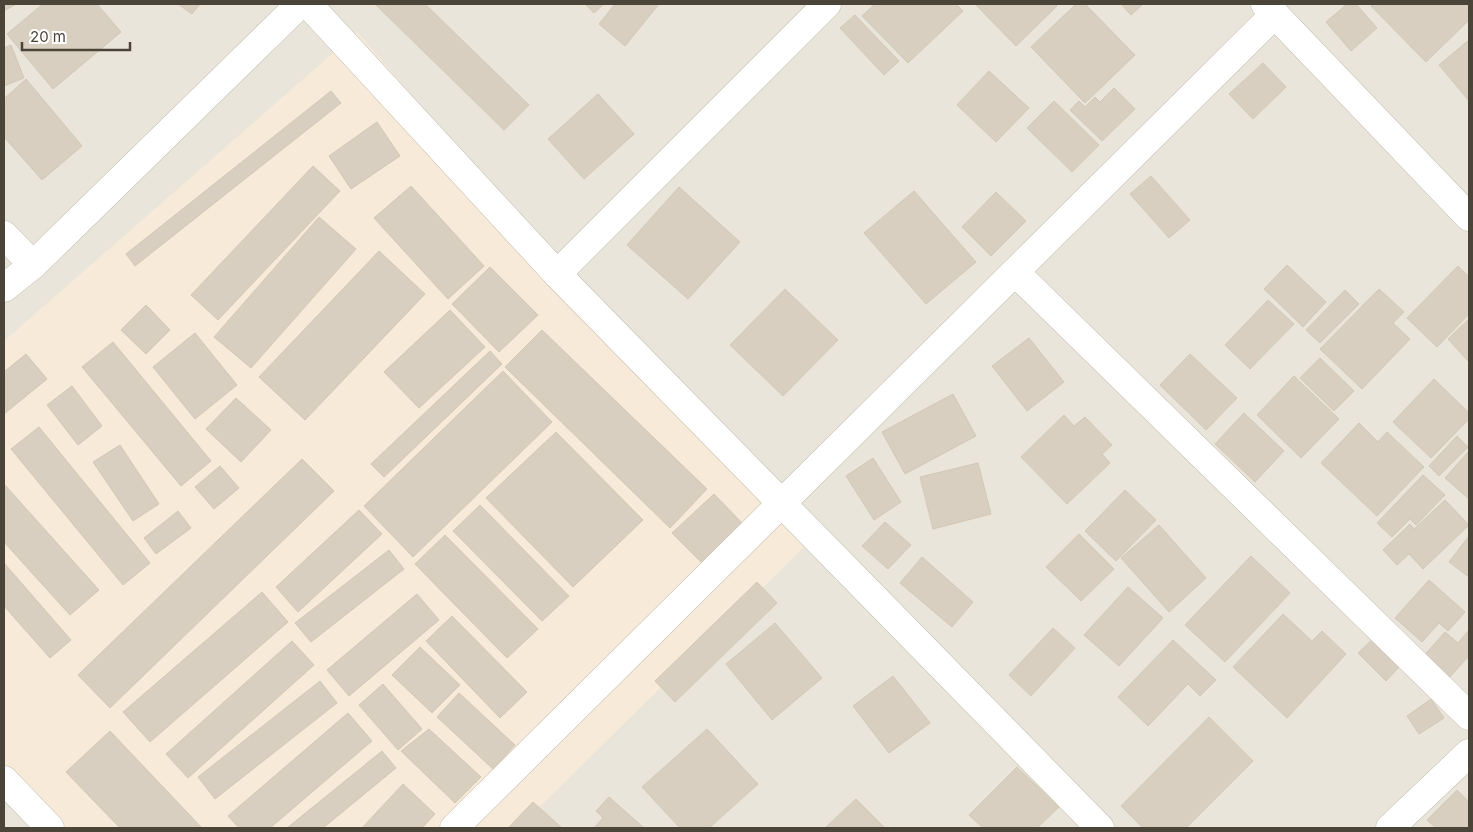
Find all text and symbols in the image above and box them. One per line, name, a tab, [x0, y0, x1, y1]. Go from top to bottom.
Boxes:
scale bar	[22, 20, 130, 52]
text: 20 m	[30, 27, 66, 46]

